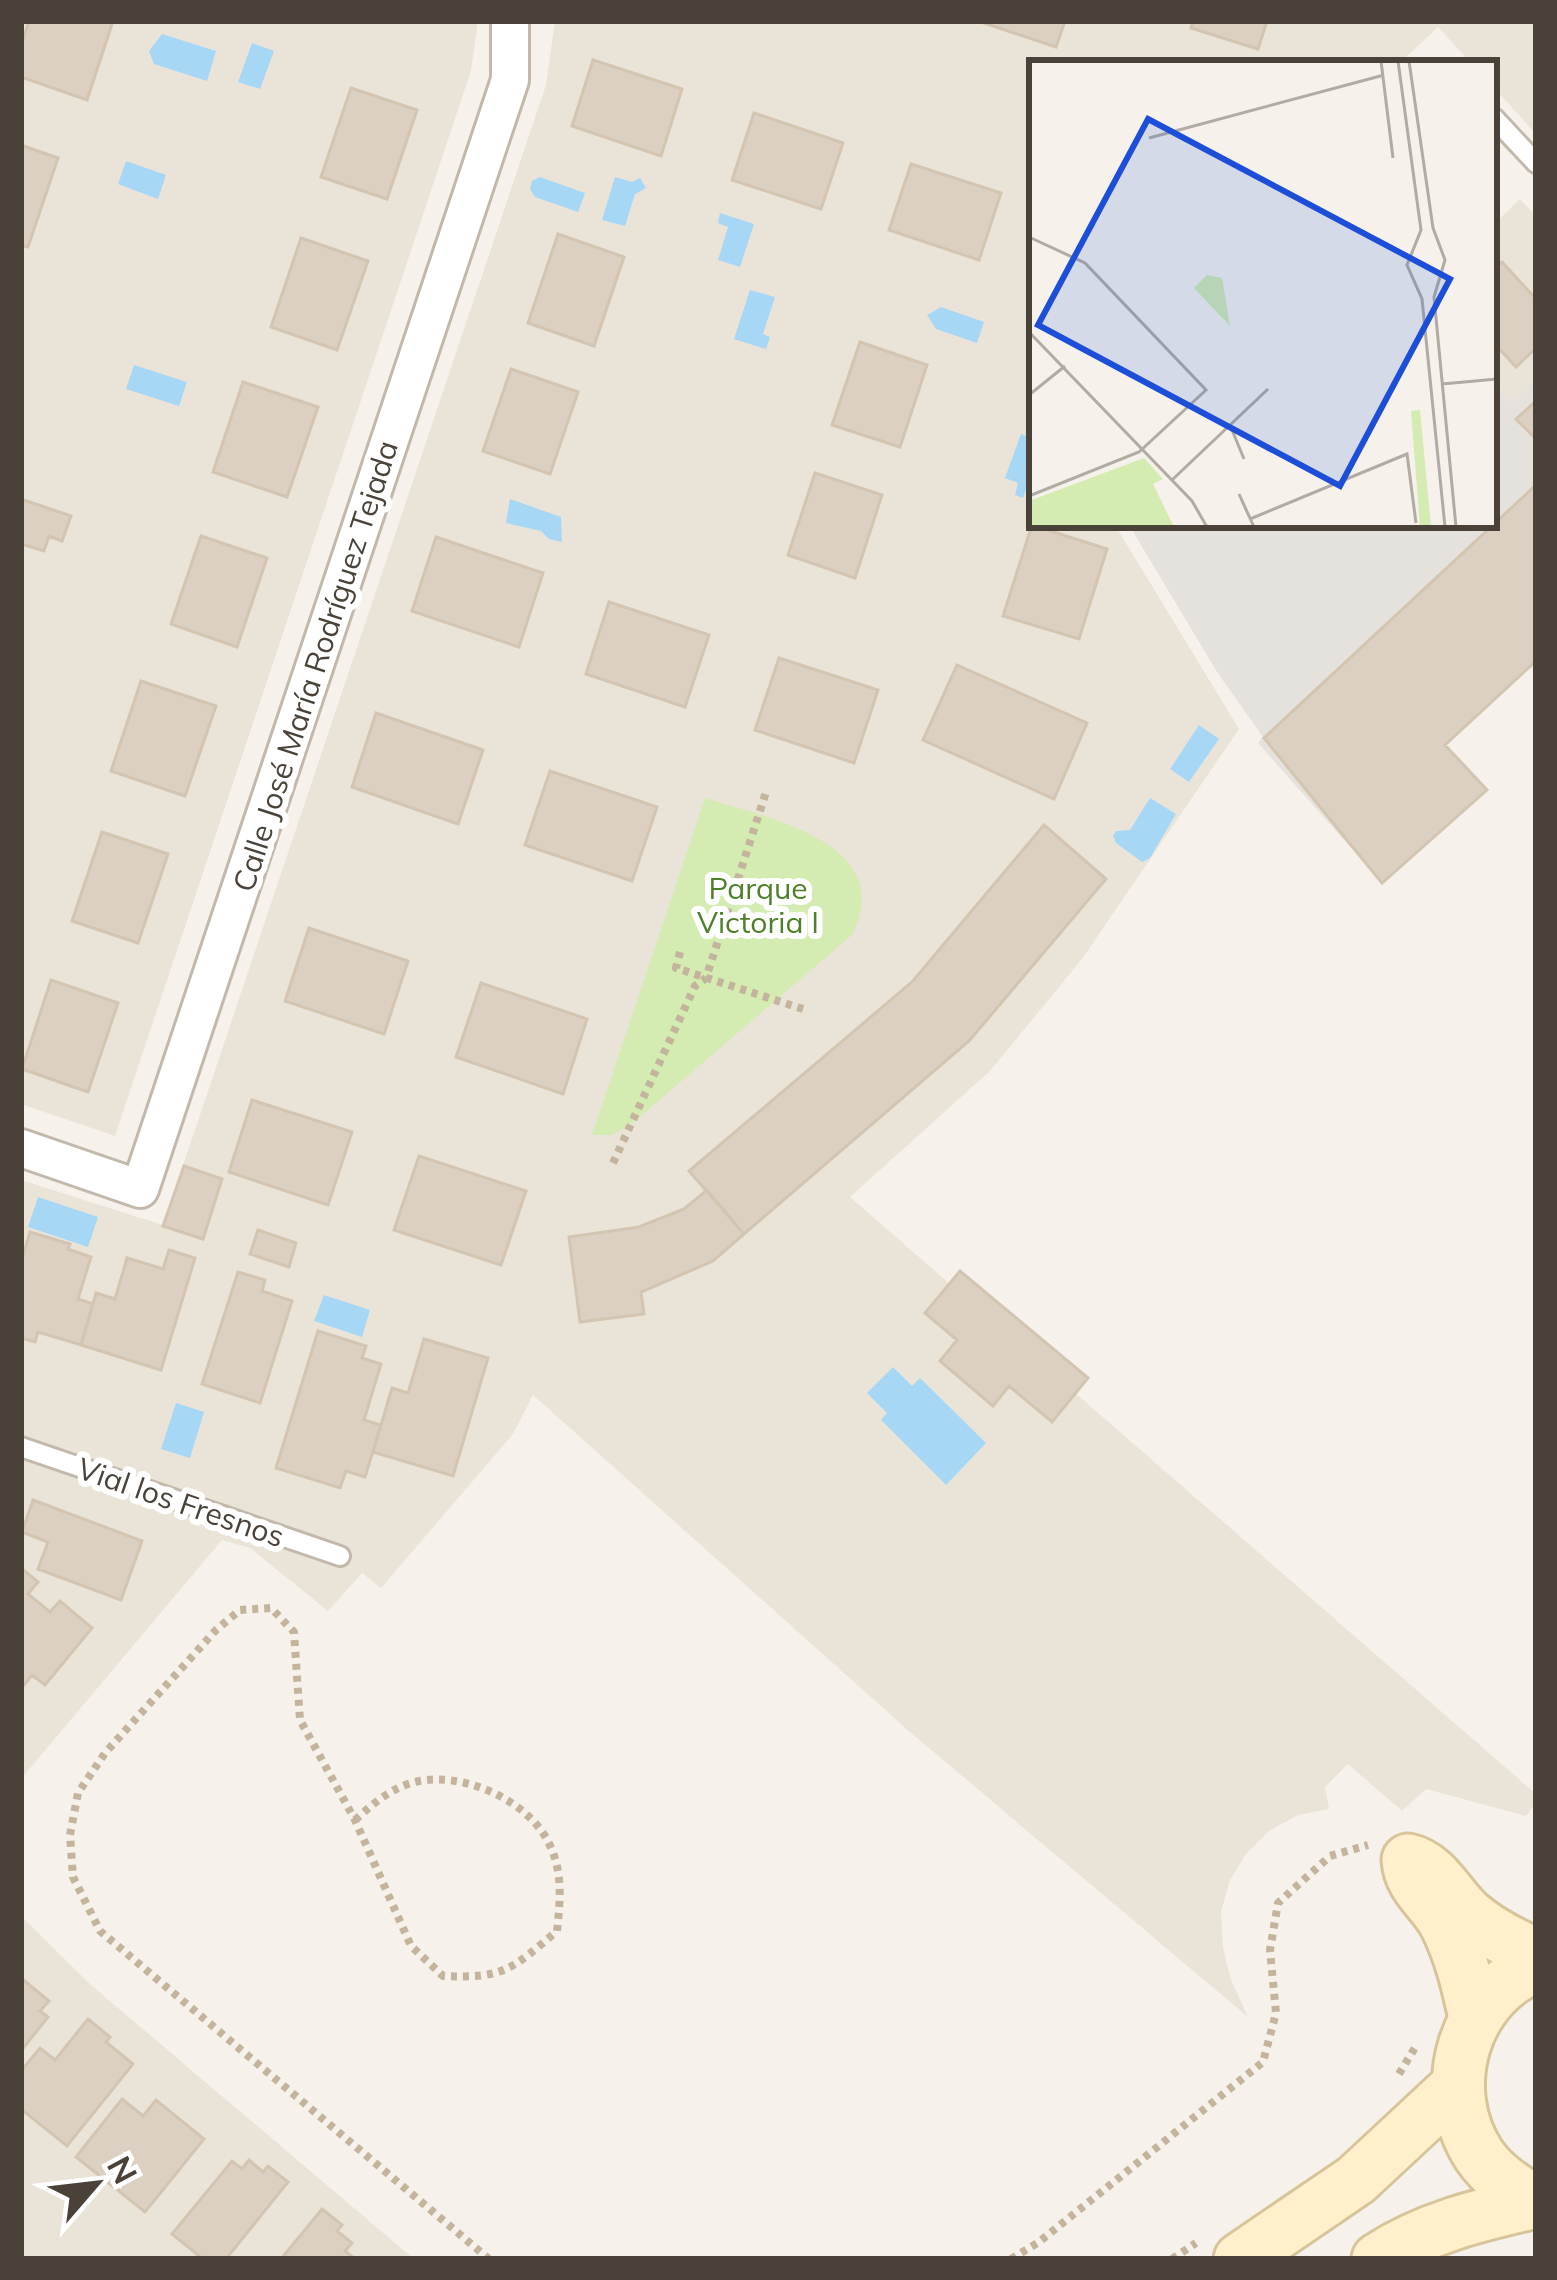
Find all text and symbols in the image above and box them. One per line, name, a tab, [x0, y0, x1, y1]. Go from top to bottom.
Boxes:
inset map	[1029, 60, 1497, 528]
street label: Calle José María Rodríguez Tejada	[224, 436, 406, 896]
park label: Parque Victoria I	[697, 869, 819, 941]
street label: Vial los Fresnos	[73, 1449, 289, 1555]
north arrow	[36, 2124, 156, 2244]
text: N	[99, 2149, 147, 2190]

